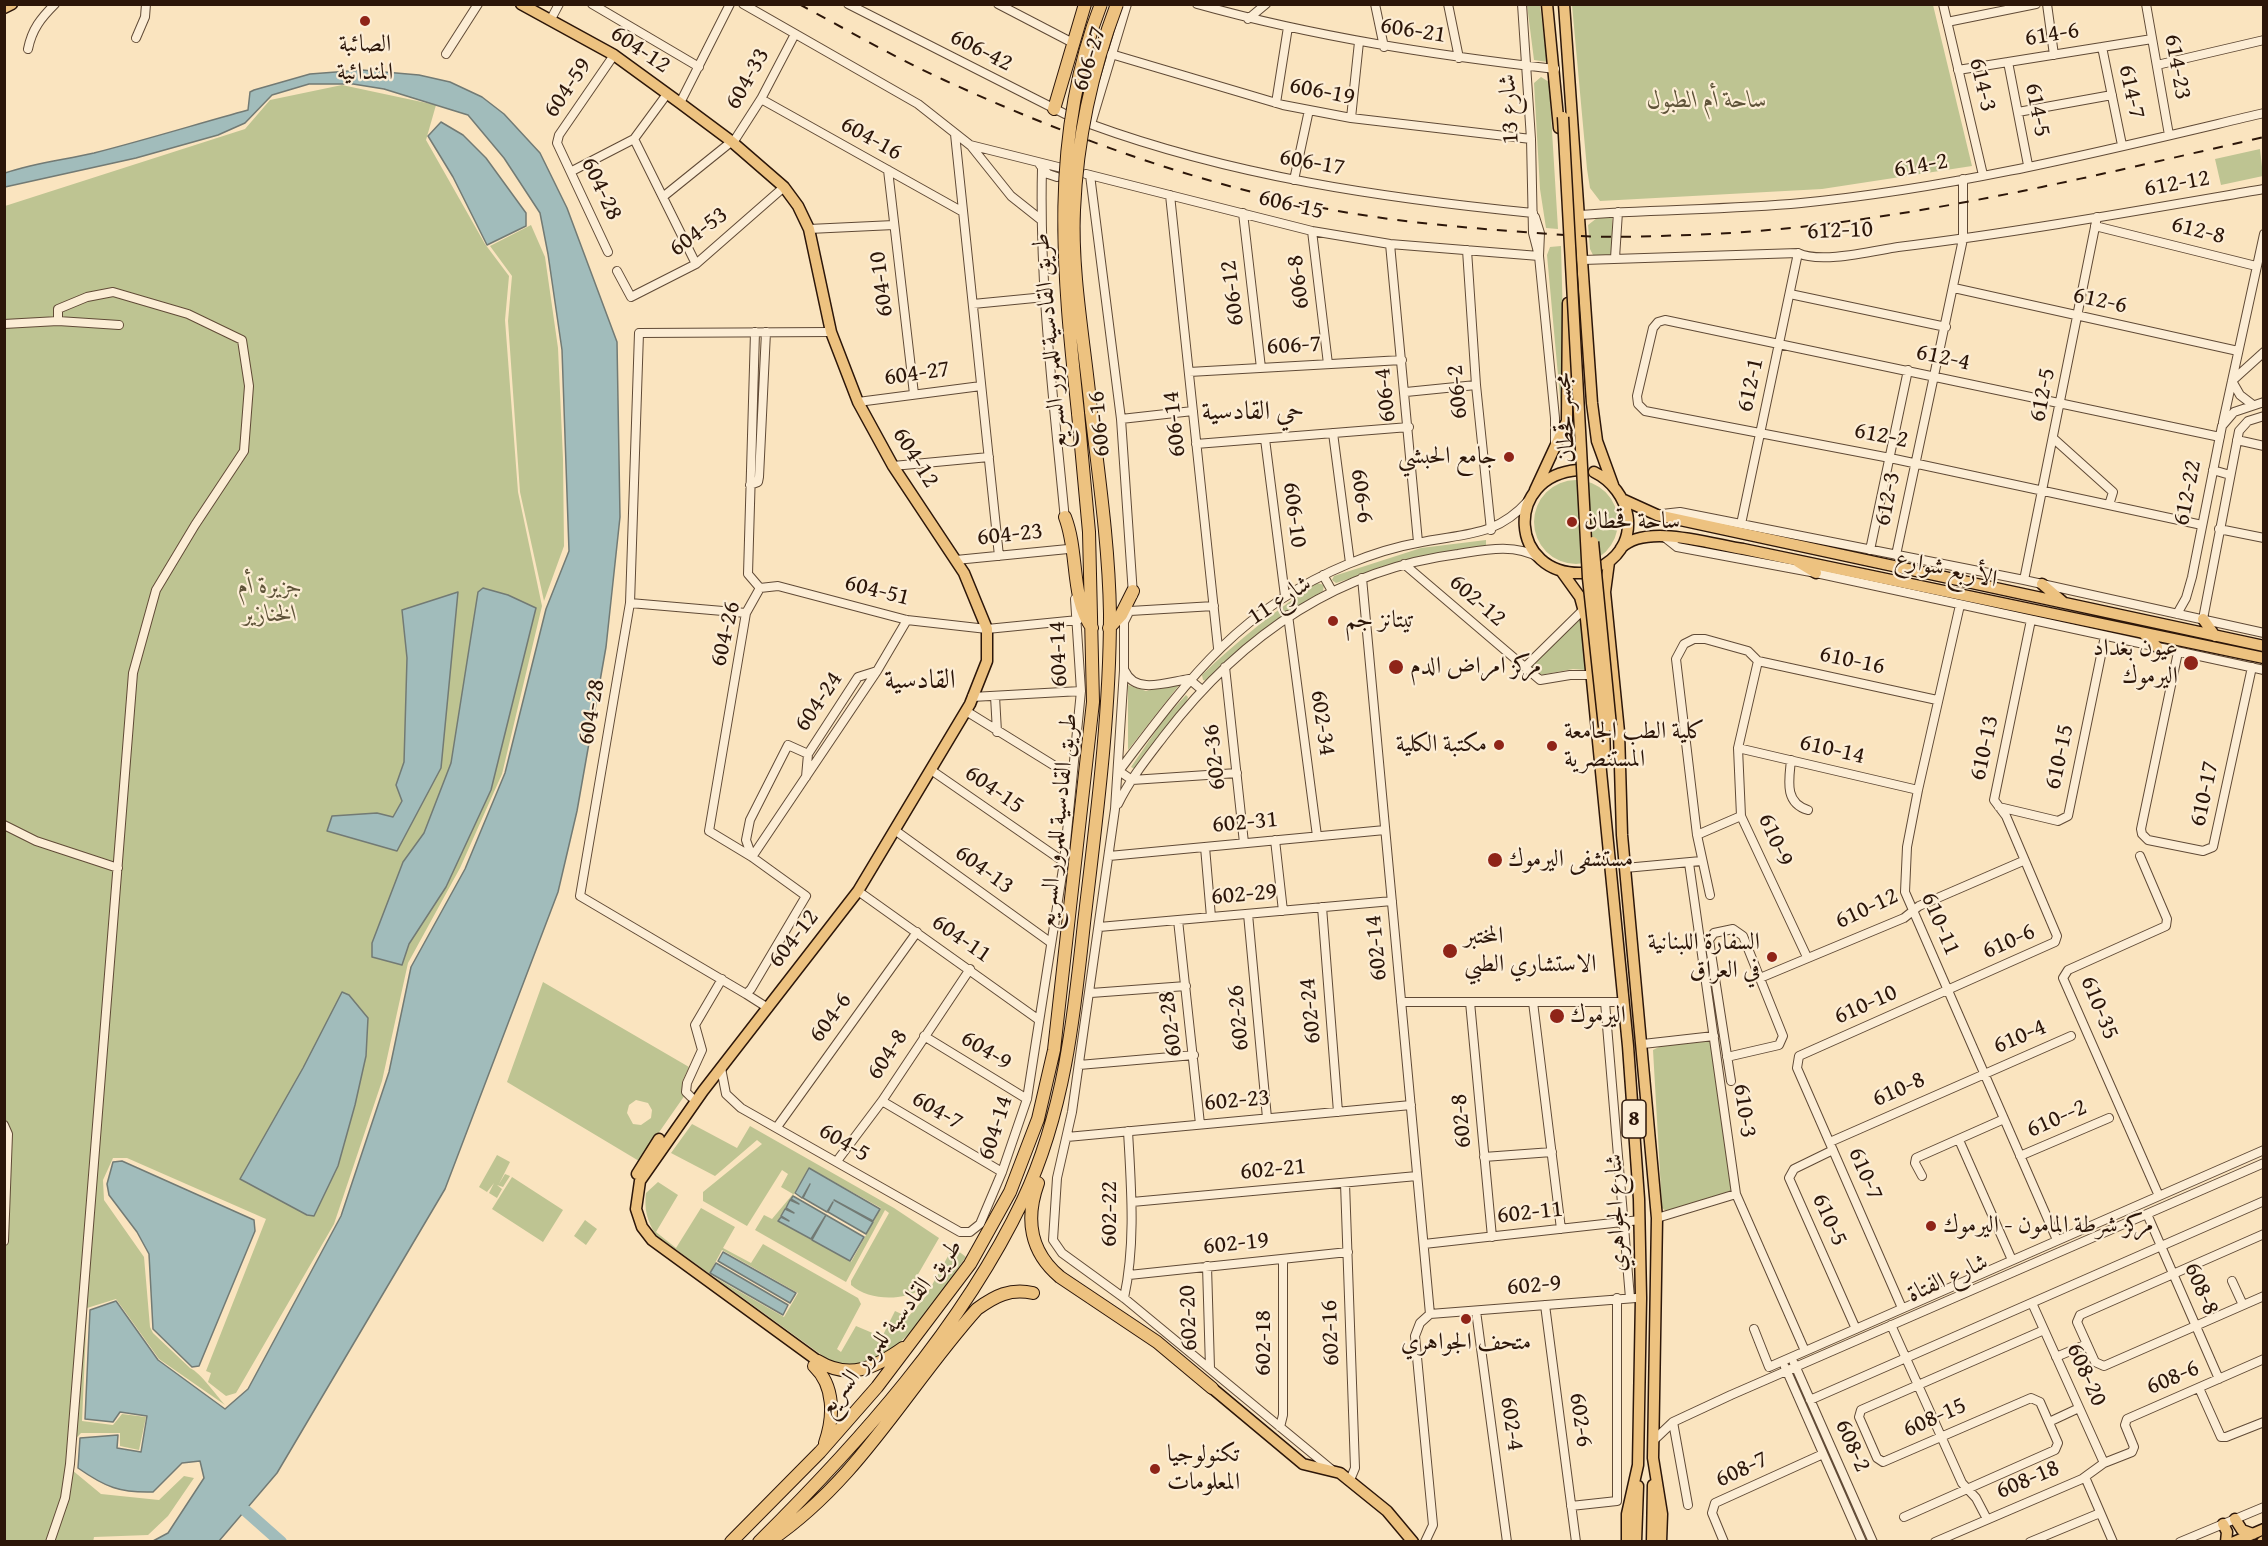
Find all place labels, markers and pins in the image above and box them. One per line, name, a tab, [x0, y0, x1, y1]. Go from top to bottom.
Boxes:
marker: الصائبة المندائية	[358, 14, 372, 28]
place label: الصائبة المندائية	[337, 31, 393, 87]
place label: جامع الحبشي	[1398, 443, 1497, 471]
marker: جامع الحبشي	[1502, 450, 1516, 464]
place label: ساحة قحطان	[1584, 508, 1680, 536]
marker: ساحة قحطان	[1565, 515, 1579, 529]
place label: تيتانز جم	[1345, 607, 1415, 635]
marker: تيتانز جم	[1326, 614, 1340, 628]
place label: عيون بغداد اليرموك	[2093, 635, 2178, 691]
place label: مركز امراض الدم	[1410, 653, 1541, 681]
marker: عيون بغداد اليرموك	[2182, 654, 2200, 672]
marker: مركز امراض الدم	[1387, 658, 1405, 676]
place label: كلية الطب الجامعة المستنصرية	[1564, 718, 1705, 774]
place label: مكتبة الكلية	[1396, 731, 1487, 759]
marker: مكتبة الكلية	[1492, 738, 1506, 752]
marker: كلية الطب الجامعة المستنصرية	[1545, 739, 1559, 753]
place label: مستشفى اليرموك	[1508, 846, 1633, 874]
marker: مستشفى اليرموك	[1486, 851, 1504, 869]
place label: المختبر الاستشاري الطبي	[1464, 923, 1597, 979]
place label: السفارة اللبنانية في العراق	[1647, 929, 1760, 985]
marker: المختبر الاستشاري الطبي	[1441, 942, 1459, 960]
marker: السفارة اللبنانية في العراق	[1765, 950, 1779, 964]
place label: اليرموك	[1570, 1002, 1626, 1030]
marker: اليرموك	[1548, 1007, 1566, 1025]
place label: مركز شرطة المامون - اليرموك	[1943, 1212, 2154, 1240]
marker: مركز شرطة المامون - اليرموك	[1924, 1219, 1938, 1233]
marker: متحف الجواهري	[1459, 1312, 1473, 1326]
place label: متحف الجواهري	[1401, 1329, 1531, 1357]
place label: تكنولوجيا المعلومات	[1167, 1441, 1240, 1497]
marker: تكنولوجيا المعلومات	[1148, 1462, 1162, 1476]

